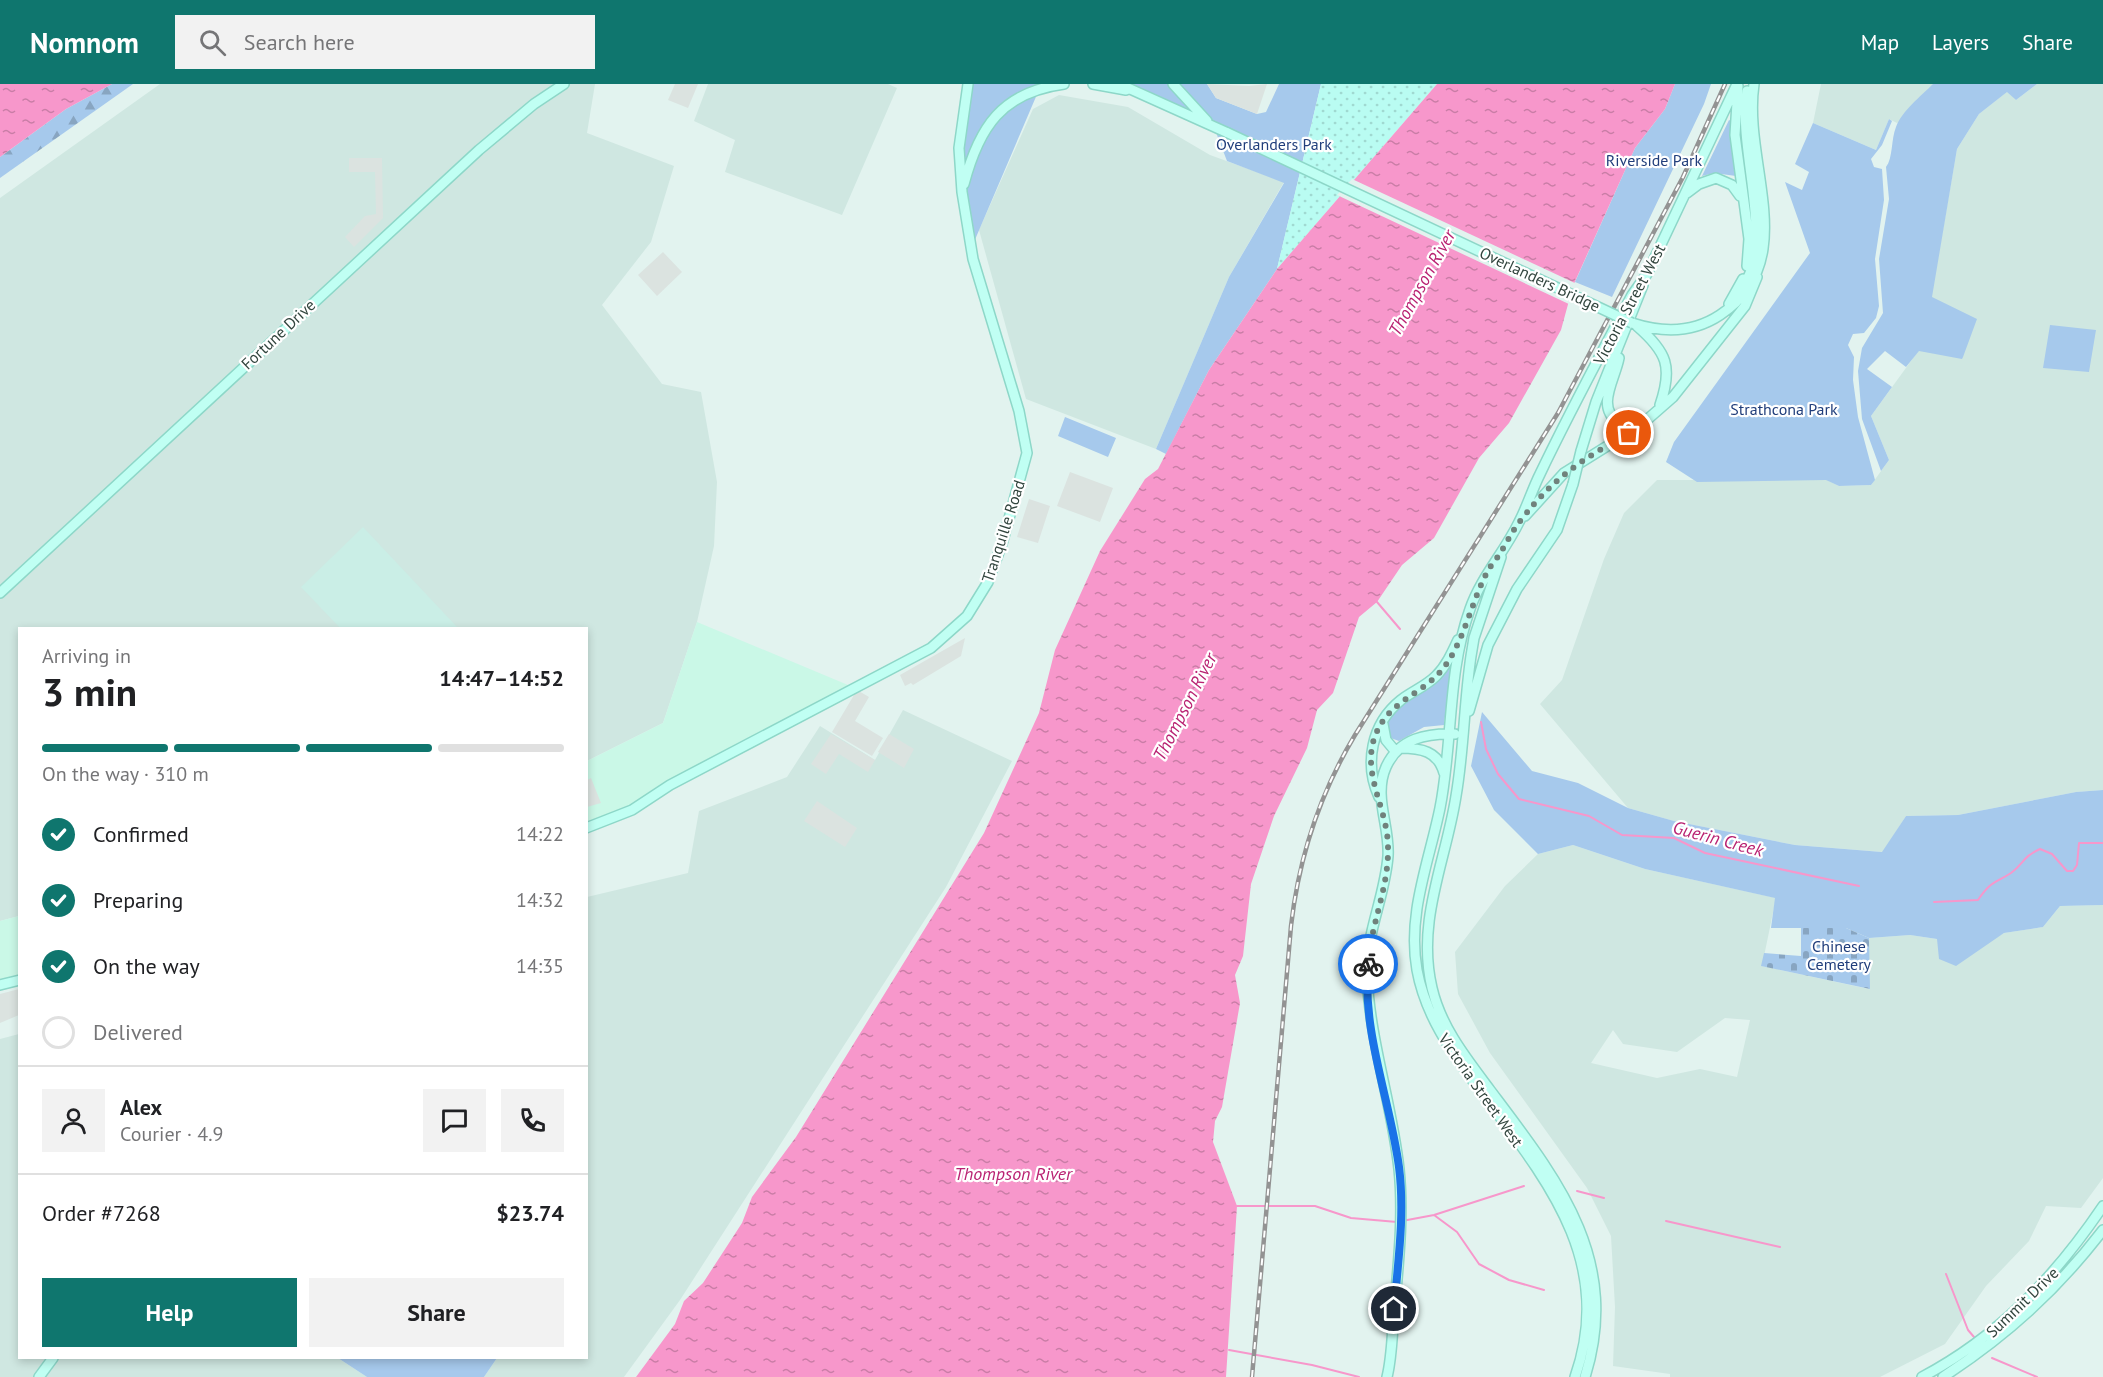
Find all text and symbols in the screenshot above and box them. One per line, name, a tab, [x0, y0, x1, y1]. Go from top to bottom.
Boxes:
search box	[175, 15, 595, 69]
text: Nomnom	[30, 24, 139, 61]
icon: search	[196, 26, 229, 59]
text: Search here	[244, 28, 355, 56]
text: Map	[1861, 29, 1899, 56]
text: Layers	[1932, 29, 1989, 56]
text: Share	[2022, 29, 2073, 56]
park label: Overlanders Park	[1216, 134, 1332, 154]
park label: Riverside Park	[1606, 150, 1703, 170]
water label: Thompson River	[1383, 225, 1461, 340]
street label: Victoria Street West	[1588, 240, 1670, 369]
street label: Overlanders Bridge	[1477, 242, 1603, 316]
street label: Fortune Drive	[237, 295, 319, 373]
park label: Strathcona Park	[1730, 399, 1838, 419]
pin	[1603, 407, 1654, 458]
icon: bag	[1612, 416, 1645, 449]
street label: Tranquille Road	[977, 477, 1029, 585]
text: Arriving in	[42, 643, 131, 669]
water label: Thompson River	[1148, 648, 1222, 764]
text: 14:47–14:52	[439, 664, 564, 692]
text: 3 min	[42, 666, 137, 717]
text: On the way · 310 m	[42, 761, 209, 787]
water label: Guerin Creek	[1670, 815, 1767, 862]
icon: check	[42, 818, 75, 851]
text: Confirmed	[93, 820, 189, 848]
text: 14:22	[516, 821, 564, 847]
icon: check	[42, 884, 75, 917]
text: Preparing	[93, 886, 183, 914]
text: 14:32	[516, 887, 564, 913]
courier	[1338, 934, 1398, 994]
park label: Chinese Cemetery	[1807, 936, 1872, 974]
icon: bike	[1352, 948, 1385, 981]
icon: check	[42, 950, 75, 983]
text: On the way	[93, 952, 200, 980]
text: 14:35	[516, 953, 564, 979]
text: Delivered	[93, 1018, 183, 1046]
street label: Victoria Street West	[1434, 1029, 1528, 1151]
button: person	[42, 1089, 105, 1152]
button: chat	[423, 1089, 486, 1152]
button: phone	[501, 1089, 564, 1152]
text: Alex	[120, 1093, 162, 1121]
text: Courier · 4.9	[120, 1121, 223, 1147]
water label: Thompson River	[954, 1162, 1073, 1185]
text: Order #7268	[42, 1199, 161, 1227]
text: $23.74	[496, 1199, 564, 1227]
street label: Summit Drive	[1982, 1263, 2062, 1341]
button: Help	[42, 1278, 297, 1347]
button: Share	[309, 1278, 564, 1347]
pin	[1368, 1283, 1419, 1334]
icon: home	[1377, 1292, 1410, 1325]

